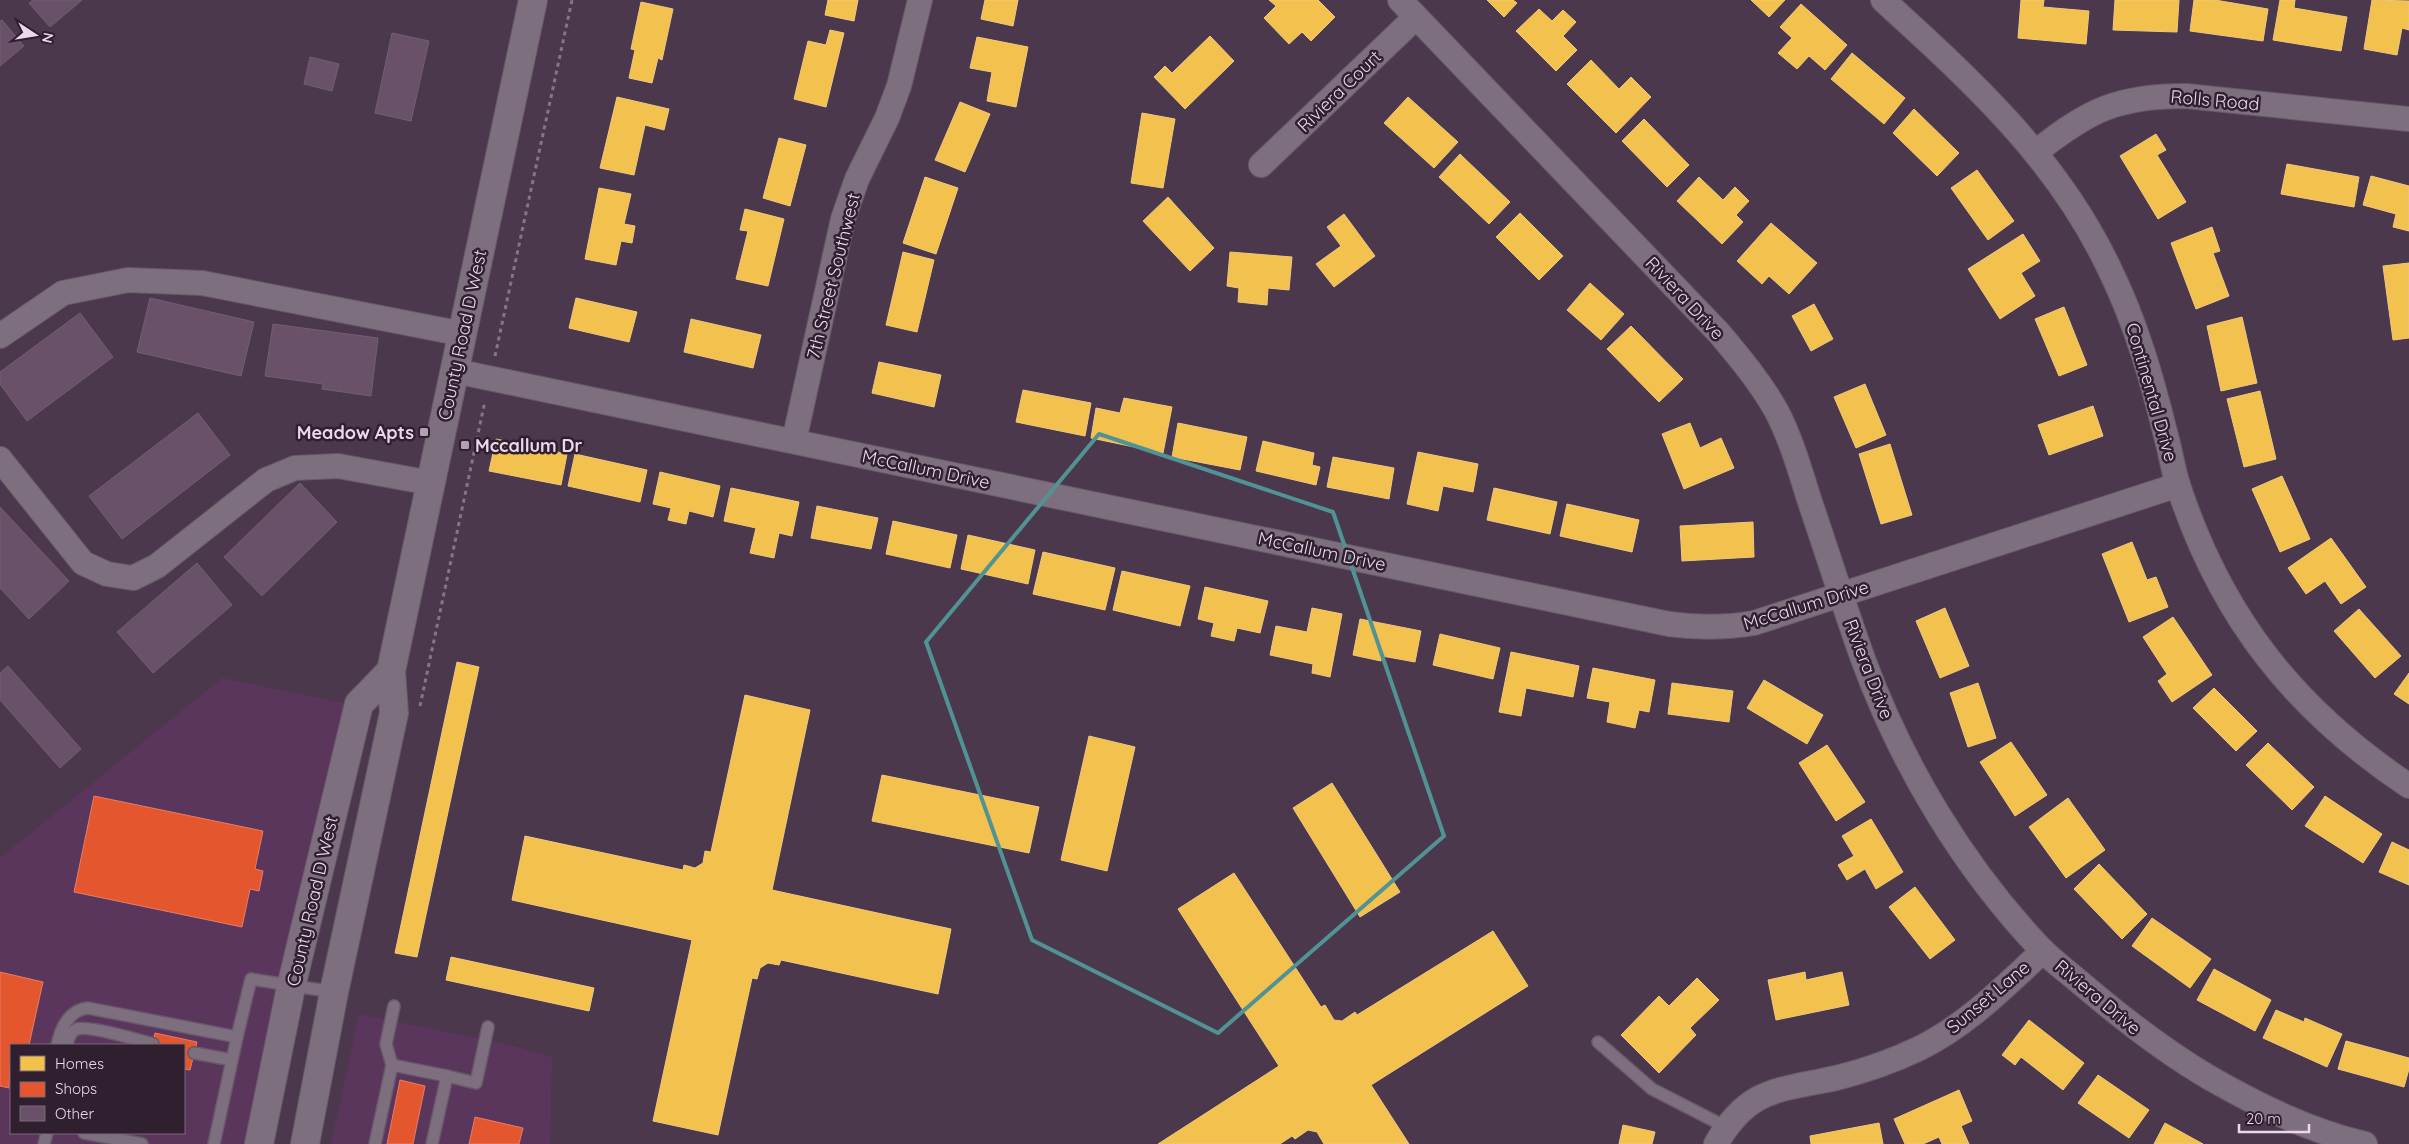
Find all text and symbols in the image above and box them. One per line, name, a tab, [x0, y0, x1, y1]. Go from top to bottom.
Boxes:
north arrow	[10, 10, 60, 60]
text: N	[38, 31, 58, 45]
street label: Riviera Court	[1292, 45, 1386, 137]
street label: Rolls Road	[2170, 85, 2260, 115]
street label: 7th Street Southwest	[801, 191, 865, 361]
street label: County Road D West	[433, 248, 491, 422]
street label: Riviera Drive	[1641, 252, 1729, 344]
street label: Continental Drive	[2121, 320, 2183, 464]
place label: Meadow Apts	[297, 421, 414, 444]
marker: Meadow Apts	[418, 426, 430, 438]
place label: Mccallum Dr	[475, 434, 582, 457]
marker: Mccallum Dr	[459, 439, 471, 451]
street label: McCallum Drive	[860, 444, 992, 494]
street label: McCallum Drive	[1256, 526, 1388, 576]
street label: McCallum Drive	[1740, 575, 1872, 635]
street label: Riviera Drive	[1839, 616, 1899, 722]
street label: County Road D West	[281, 814, 343, 988]
street label: Riviera Drive	[2050, 954, 2146, 1040]
street label: Sunset Lane	[1942, 956, 2034, 1038]
legend	[10, 1044, 185, 1134]
text: Homes	[55, 1054, 104, 1073]
text: Shops	[55, 1079, 97, 1098]
scale bar	[2239, 1102, 2309, 1134]
text: Other	[55, 1104, 95, 1123]
text: 20 m	[2246, 1109, 2281, 1128]

